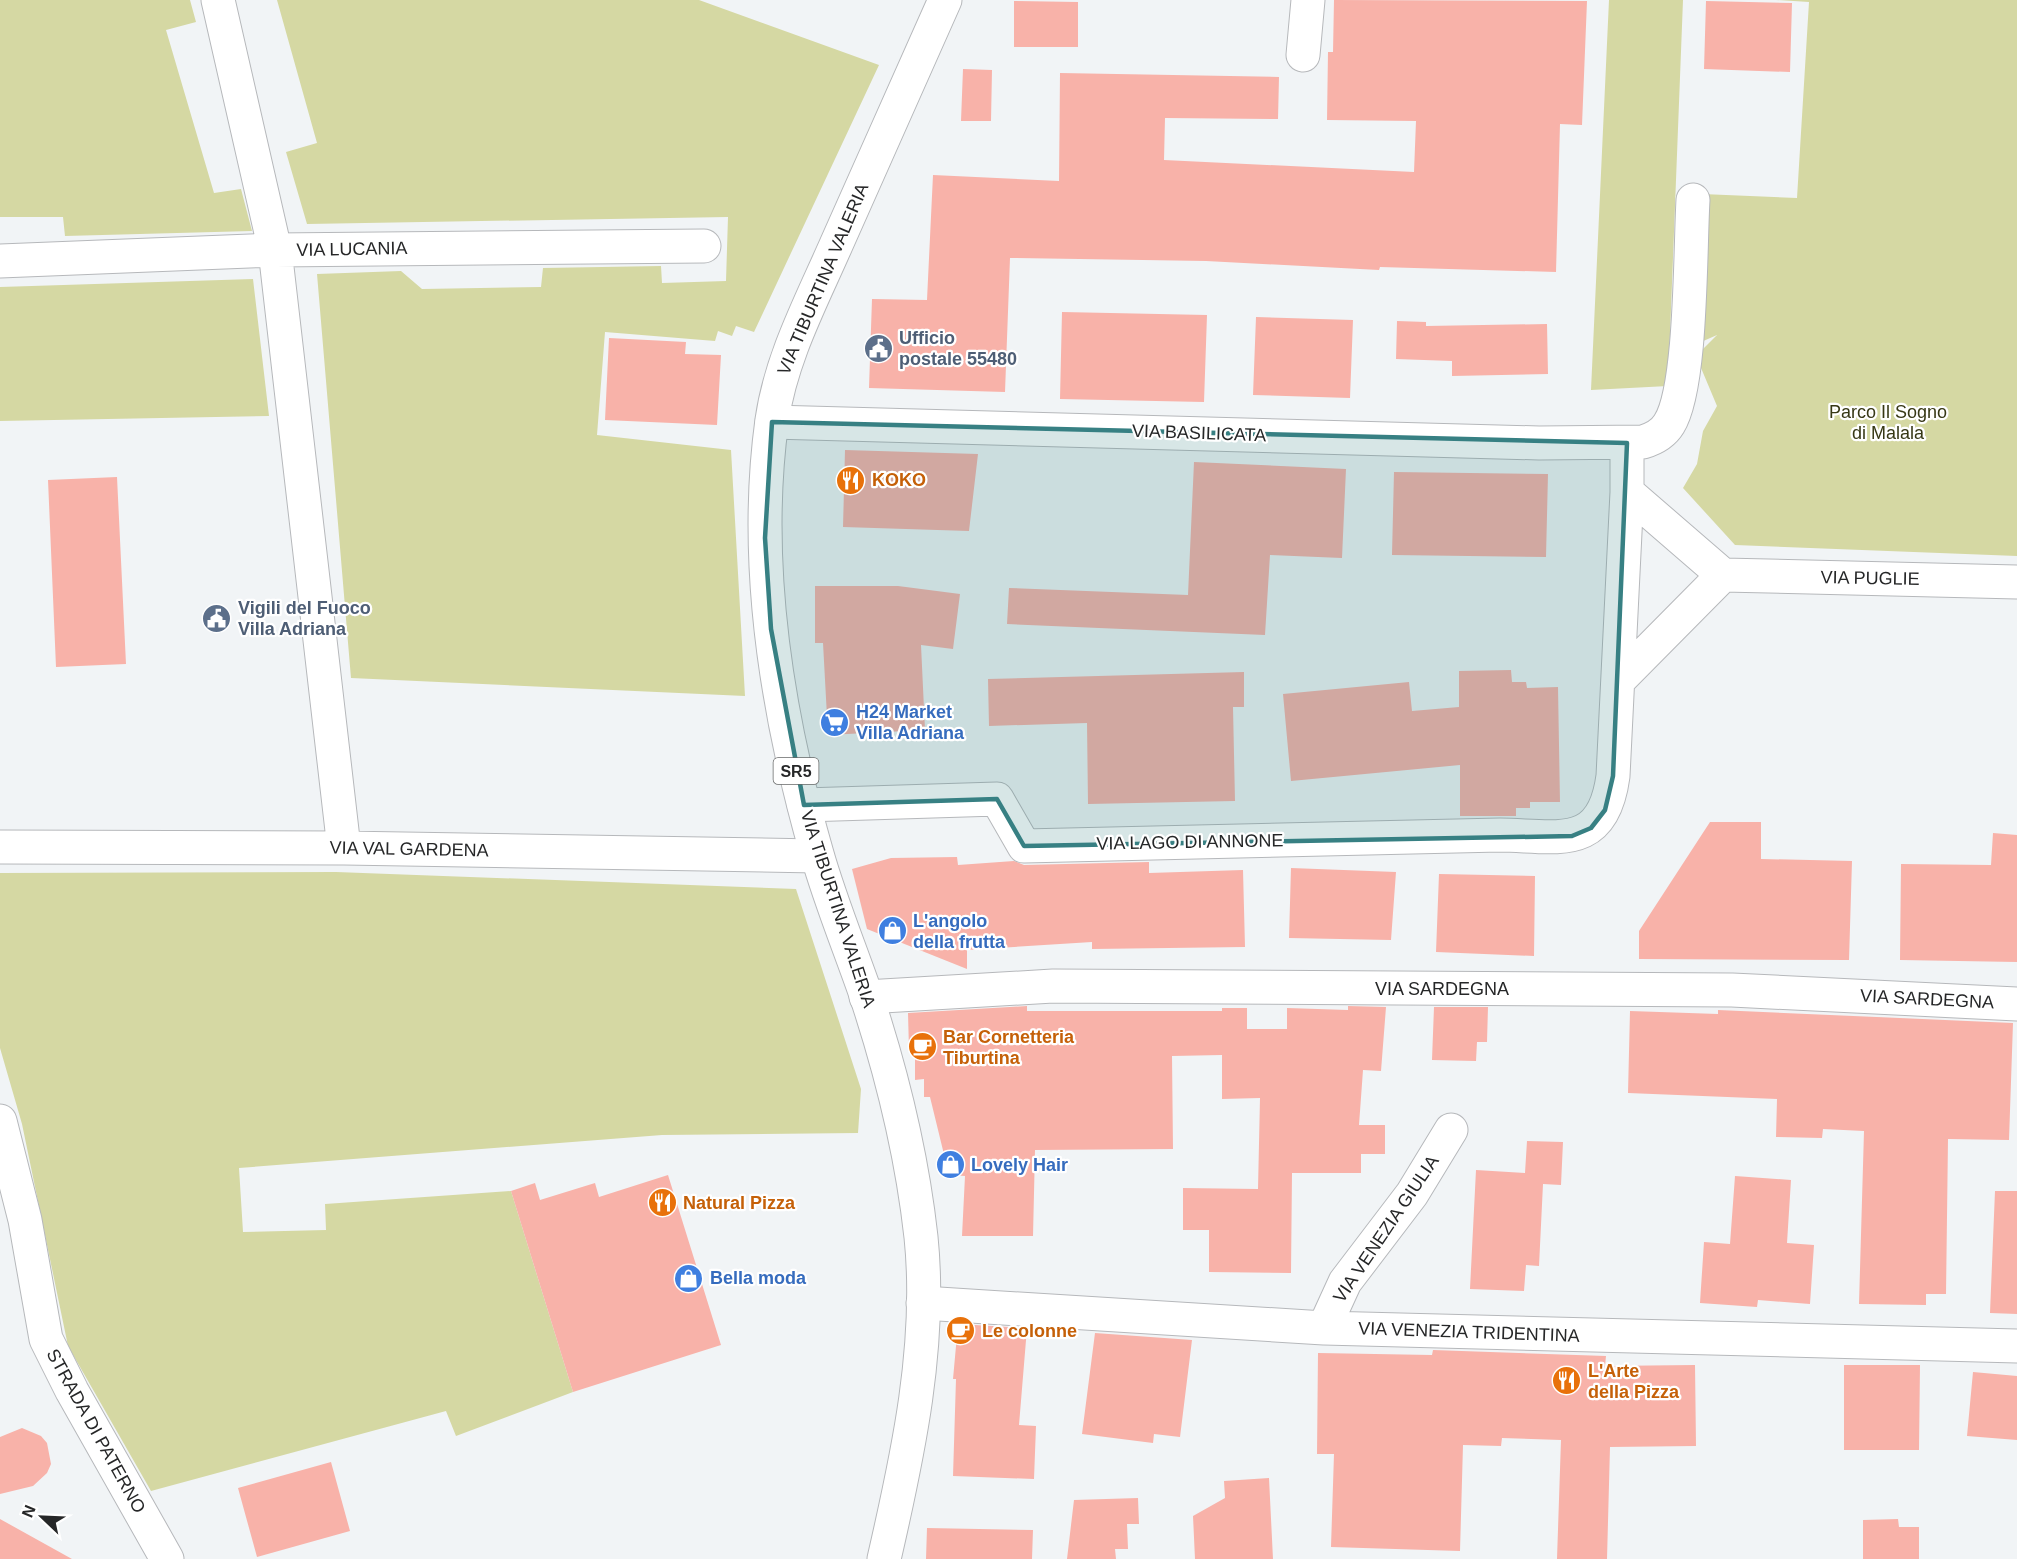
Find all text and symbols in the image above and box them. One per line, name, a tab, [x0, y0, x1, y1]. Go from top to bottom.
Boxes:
street label: VIA TIBURTINA VALERIA	[774, 180, 872, 378]
street label: VIA LUCANIA	[296, 238, 408, 260]
place label: Ufficio postale 55480	[899, 328, 1017, 369]
public building icon: Ufficio postale 55480	[862, 332, 894, 364]
park label: Parco Il Sogno di Malala	[1829, 402, 1947, 443]
street label: VIA BASILICATA	[1131, 421, 1267, 445]
restaurant icon: KOKO	[835, 464, 867, 496]
place label: KOKO	[872, 470, 926, 490]
street label: VIA PUGLIE	[1820, 567, 1920, 589]
place label: Vigili del Fuoco Villa Adriana	[238, 598, 371, 639]
public building icon: Vigili del Fuoco Villa Adriana	[201, 602, 233, 634]
place label: H24 Market Villa Adriana	[856, 702, 965, 743]
supermarket icon: H24 Market Villa Adriana	[819, 706, 851, 738]
road number: SR5	[774, 758, 818, 784]
street label: VIA TIBURTINA VALERIA	[797, 808, 879, 1010]
street label: VIA LAGO DI ANNONE	[1096, 830, 1284, 854]
street label: VIA VAL GARDENA	[329, 838, 489, 860]
place label: L'angolo della frutta	[913, 911, 1006, 952]
shop icon: L'angolo della frutta	[876, 915, 908, 947]
street label: VIA SARDEGNA	[1375, 979, 1509, 999]
street label: VIA SARDEGNA	[1860, 986, 1994, 1012]
place label: Bar Cornetteria Tiburtina	[943, 1027, 1075, 1068]
cafe icon: Bar Cornetteria Tiburtina	[906, 1031, 938, 1063]
shop icon: Lovely Hair	[934, 1149, 966, 1181]
street label: VIA VENEZIA GIULIA	[1329, 1152, 1443, 1306]
place label: Lovely Hair	[971, 1155, 1068, 1175]
restaurant icon: Natural Pizza	[646, 1187, 678, 1219]
place label: Natural Pizza	[683, 1193, 796, 1213]
shop icon: Bella moda	[673, 1262, 705, 1294]
place label: Bella moda	[710, 1268, 807, 1288]
cafe icon: Le colonne	[945, 1315, 977, 1347]
street label: VIA VENEZIA TRIDENTINA	[1358, 1318, 1580, 1346]
place label: Le colonne	[982, 1321, 1077, 1341]
street label: STRADA DI PATERNO	[43, 1346, 149, 1516]
place label: L'Arte della Pizza	[1588, 1361, 1680, 1402]
restaurant icon: L'Arte della Pizza	[1551, 1365, 1583, 1397]
north arrow	[12, 1487, 72, 1547]
text: N	[19, 1503, 39, 1520]

